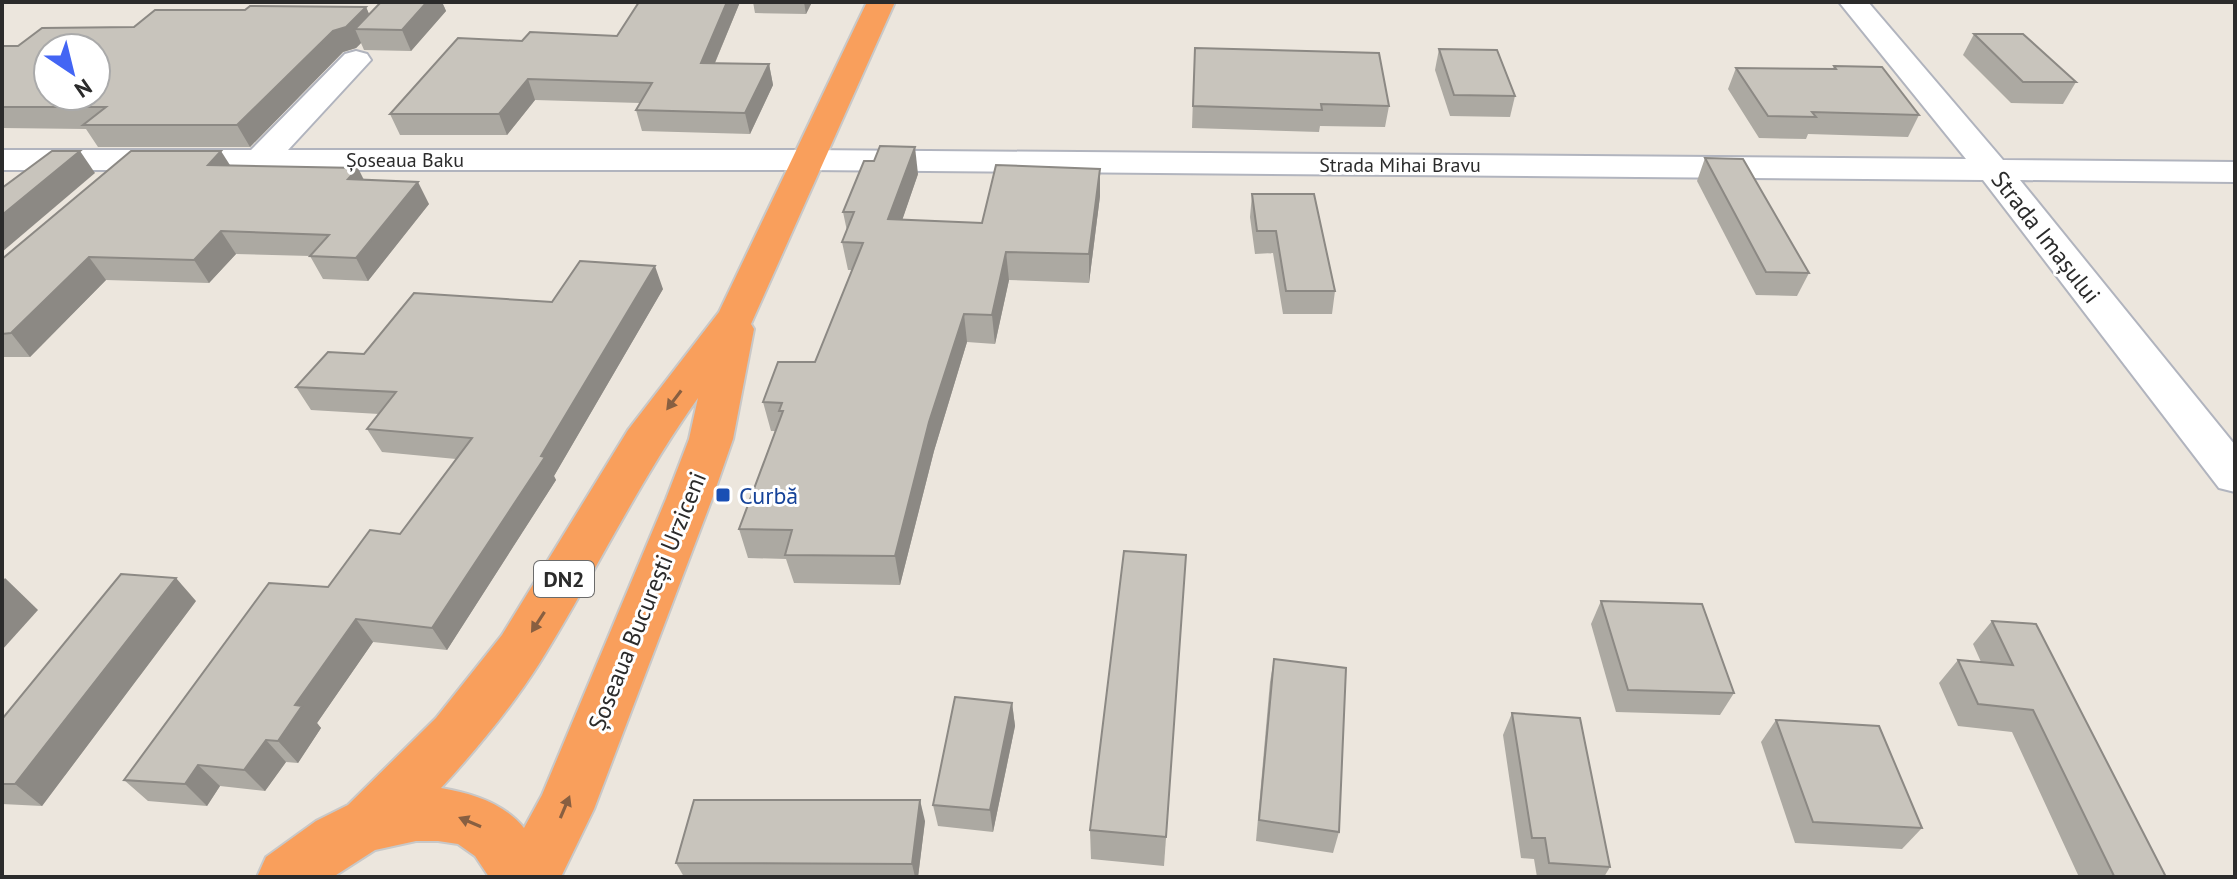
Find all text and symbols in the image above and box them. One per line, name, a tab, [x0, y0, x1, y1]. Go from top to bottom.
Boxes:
north arrow	[32, 32, 112, 112]
text: N	[70, 73, 97, 104]
street label: Șoseaua Baku	[346, 147, 464, 173]
street label: Strada Mihai Bravu	[1319, 152, 1481, 178]
street label: Strada Imașului	[1985, 164, 2107, 310]
one-way arrow	[667, 390, 683, 411]
street label: Șoseaua București Urziceni	[581, 467, 713, 735]
place label: Curbă	[739, 480, 798, 511]
marker: Curbă	[714, 486, 732, 504]
road number: DN2	[534, 561, 594, 597]
one-way arrow	[531, 611, 546, 632]
one-way arrow	[559, 796, 572, 819]
one-way arrow	[458, 815, 482, 828]

